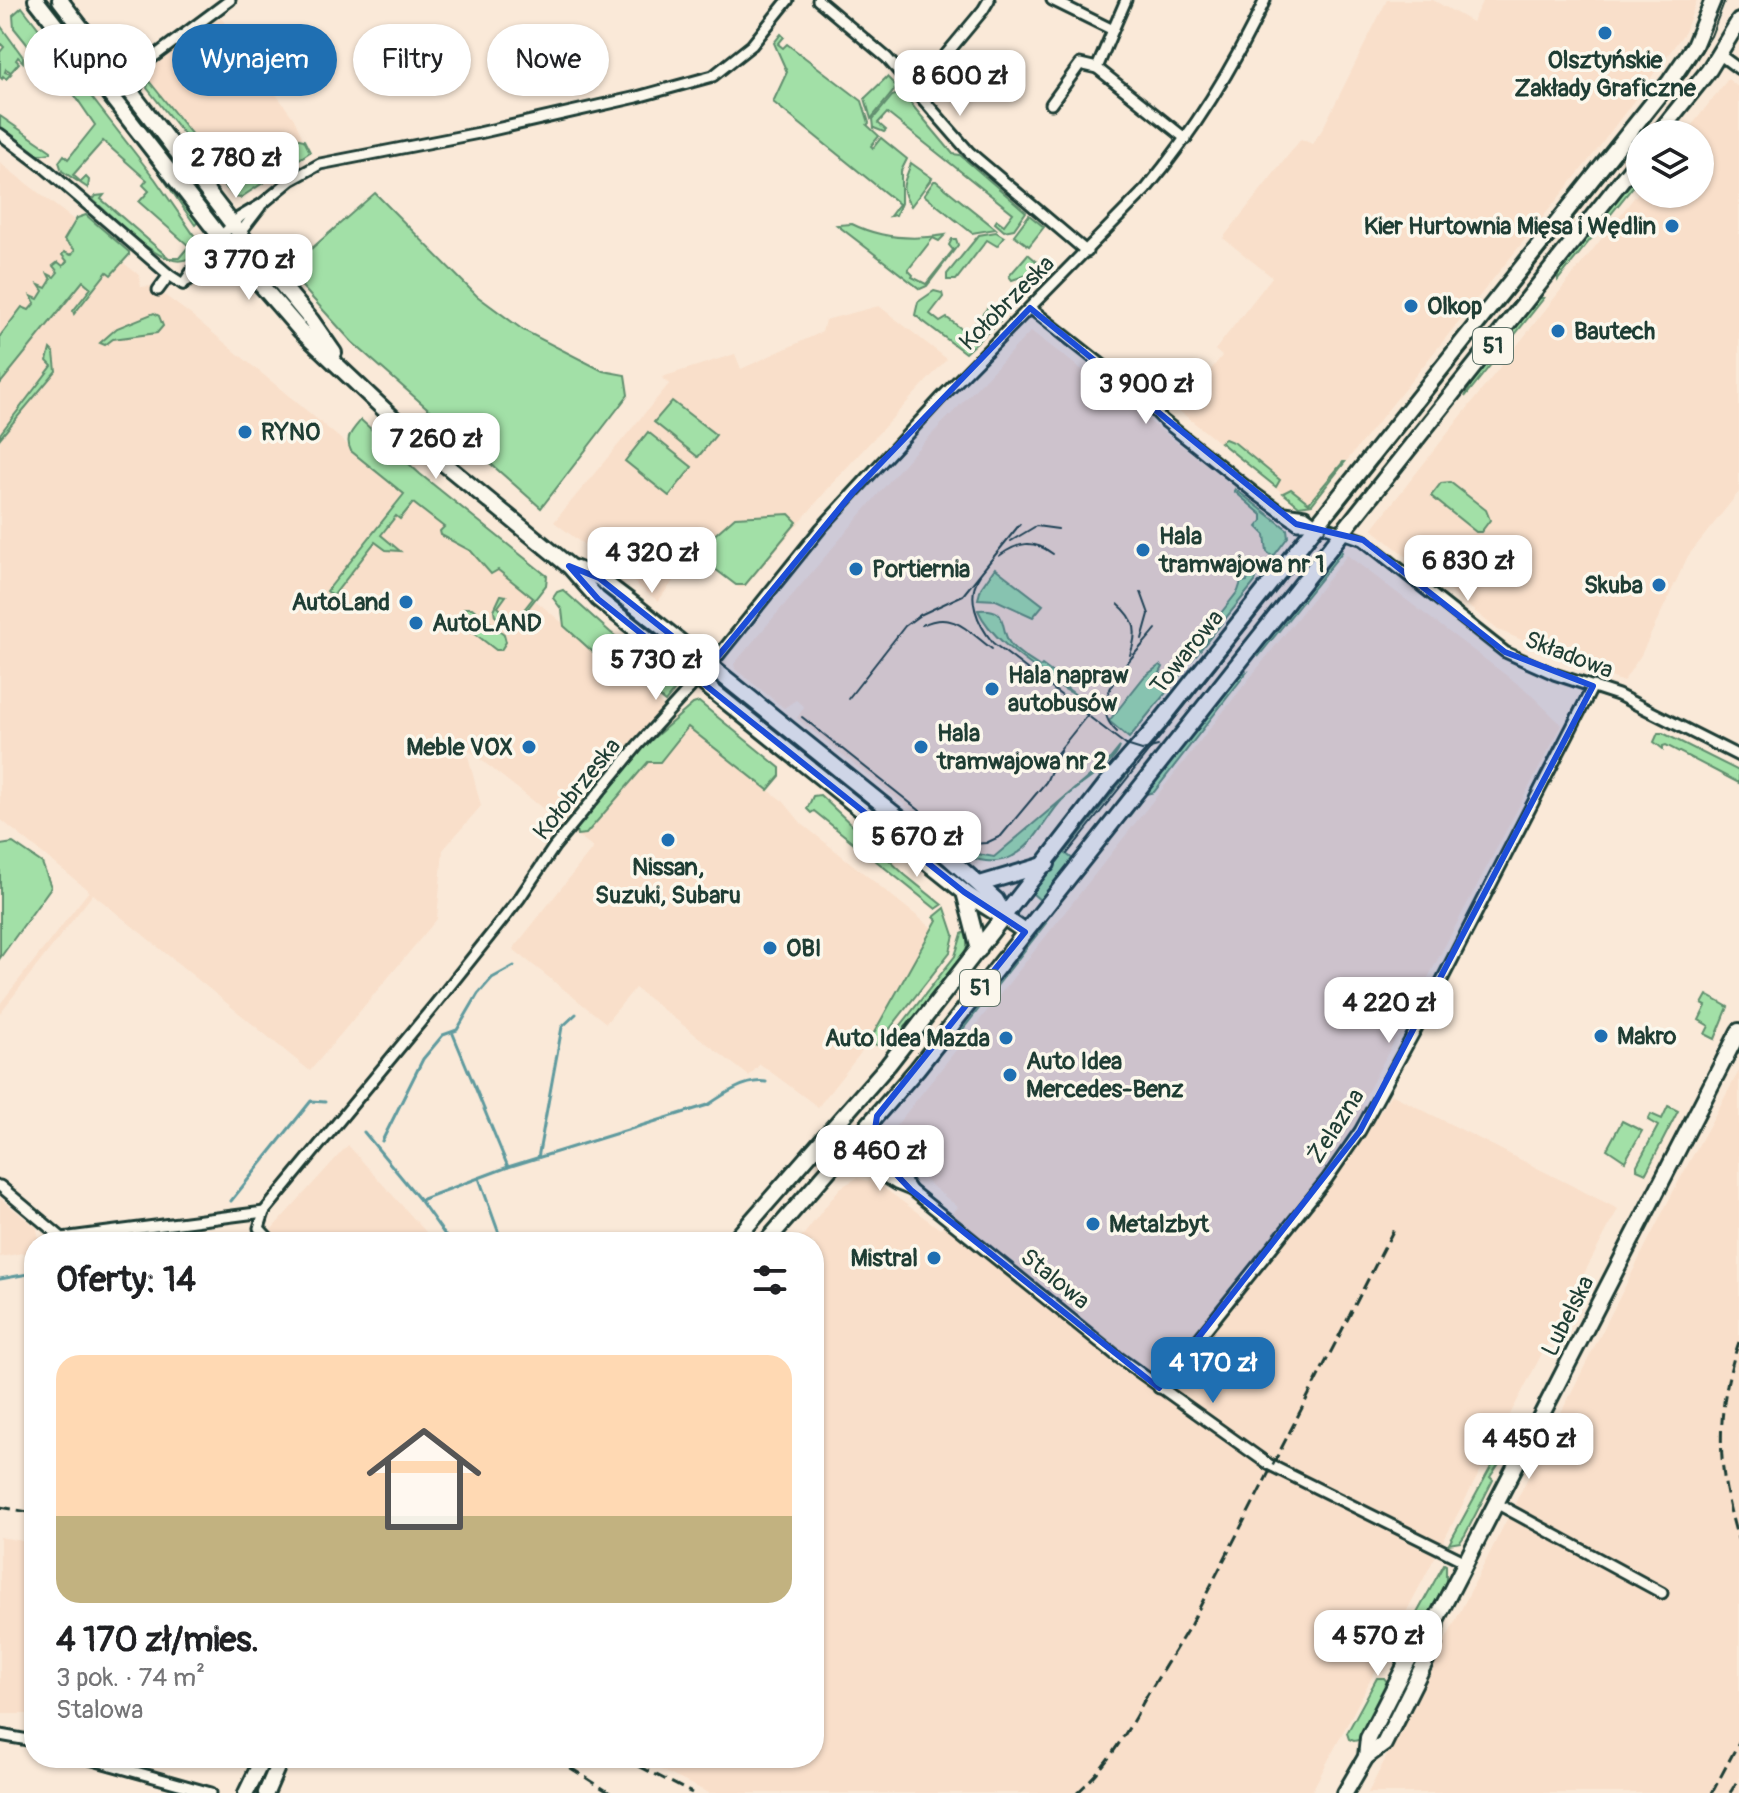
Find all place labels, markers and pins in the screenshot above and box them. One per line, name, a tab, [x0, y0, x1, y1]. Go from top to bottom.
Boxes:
marker: Olsztyńskie Zakłady Graficzne	[1596, 24, 1614, 42]
place label: Olsztyńskie Zakłady Graficzne	[1514, 46, 1697, 103]
pin: 8 600 zł	[877, 50, 1043, 118]
pin: 2 780 zł	[153, 132, 319, 200]
place label: Kier Hurtownia Mięsa i Wędlin	[1364, 212, 1656, 241]
marker: Kier Hurtownia Mięsa i Wędlin	[1663, 217, 1681, 235]
pin: 3 770 zł	[166, 234, 332, 302]
place label: Olkop	[1427, 292, 1482, 321]
marker: Olkop	[1402, 297, 1420, 315]
place label: Bautech	[1574, 317, 1655, 346]
marker: Bautech	[1549, 322, 1567, 340]
pin: 3 900 zł	[1063, 358, 1229, 426]
pin: 7 260 zł	[353, 413, 519, 481]
place label: RYNO	[261, 418, 320, 447]
marker: RYNO	[236, 423, 254, 441]
place label: Hala tramwajowa nr 1	[1158, 522, 1325, 579]
pin: 4 320 zł	[569, 527, 735, 595]
pin: 6 830 zł	[1385, 535, 1551, 603]
marker: Hala tramwajowa nr 1	[1134, 541, 1152, 559]
place label: Portiernia	[872, 555, 970, 584]
marker: Portiernia	[847, 560, 865, 578]
place label: Skuba	[1584, 571, 1643, 600]
marker: Skuba	[1650, 576, 1668, 594]
place label: AutoLand	[291, 588, 390, 617]
marker: AutoLand	[397, 593, 415, 611]
place label: AutoLAND	[432, 609, 542, 638]
marker: AutoLAND	[407, 614, 425, 632]
pin: 5 730 zł	[573, 634, 739, 702]
place label: Hala napraw autobusów	[1008, 661, 1129, 718]
marker: Hala napraw autobusów	[983, 680, 1001, 698]
place label: Hala tramwajowa nr 2	[936, 719, 1107, 776]
place label: Meble VOX	[406, 733, 513, 762]
marker: Meble VOX	[520, 738, 538, 756]
marker: Hala tramwajowa nr 2	[912, 738, 930, 756]
pin: 5 670 zł	[834, 811, 1000, 879]
marker: Nissan, Suzuki, Subaru	[659, 831, 677, 849]
place label: Nissan, Suzuki, Subaru	[595, 853, 741, 910]
place label: OBI	[786, 934, 822, 963]
marker: OBI	[761, 939, 779, 957]
pin: 4 220 zł	[1306, 977, 1472, 1045]
place label: Makro	[1617, 1022, 1677, 1051]
place label: Auto Idea Mazda	[825, 1024, 990, 1053]
marker: Makro	[1592, 1027, 1610, 1045]
marker: Auto Idea Mazda	[997, 1029, 1015, 1047]
place label: Auto Idea Mercedes-Benz	[1026, 1047, 1184, 1104]
marker: Auto Idea Mercedes-Benz	[1001, 1066, 1019, 1084]
pin: 8 460 zł	[797, 1125, 963, 1193]
place label: Metalzbyt	[1109, 1210, 1210, 1239]
marker: Metalzbyt	[1084, 1215, 1102, 1233]
place label: Mistral	[851, 1244, 918, 1273]
marker: Mistral	[925, 1249, 943, 1267]
pin: 4 170 zł	[1130, 1337, 1296, 1405]
pin: 4 450 zł	[1446, 1413, 1612, 1481]
pin: 4 570 zł	[1295, 1610, 1461, 1678]

